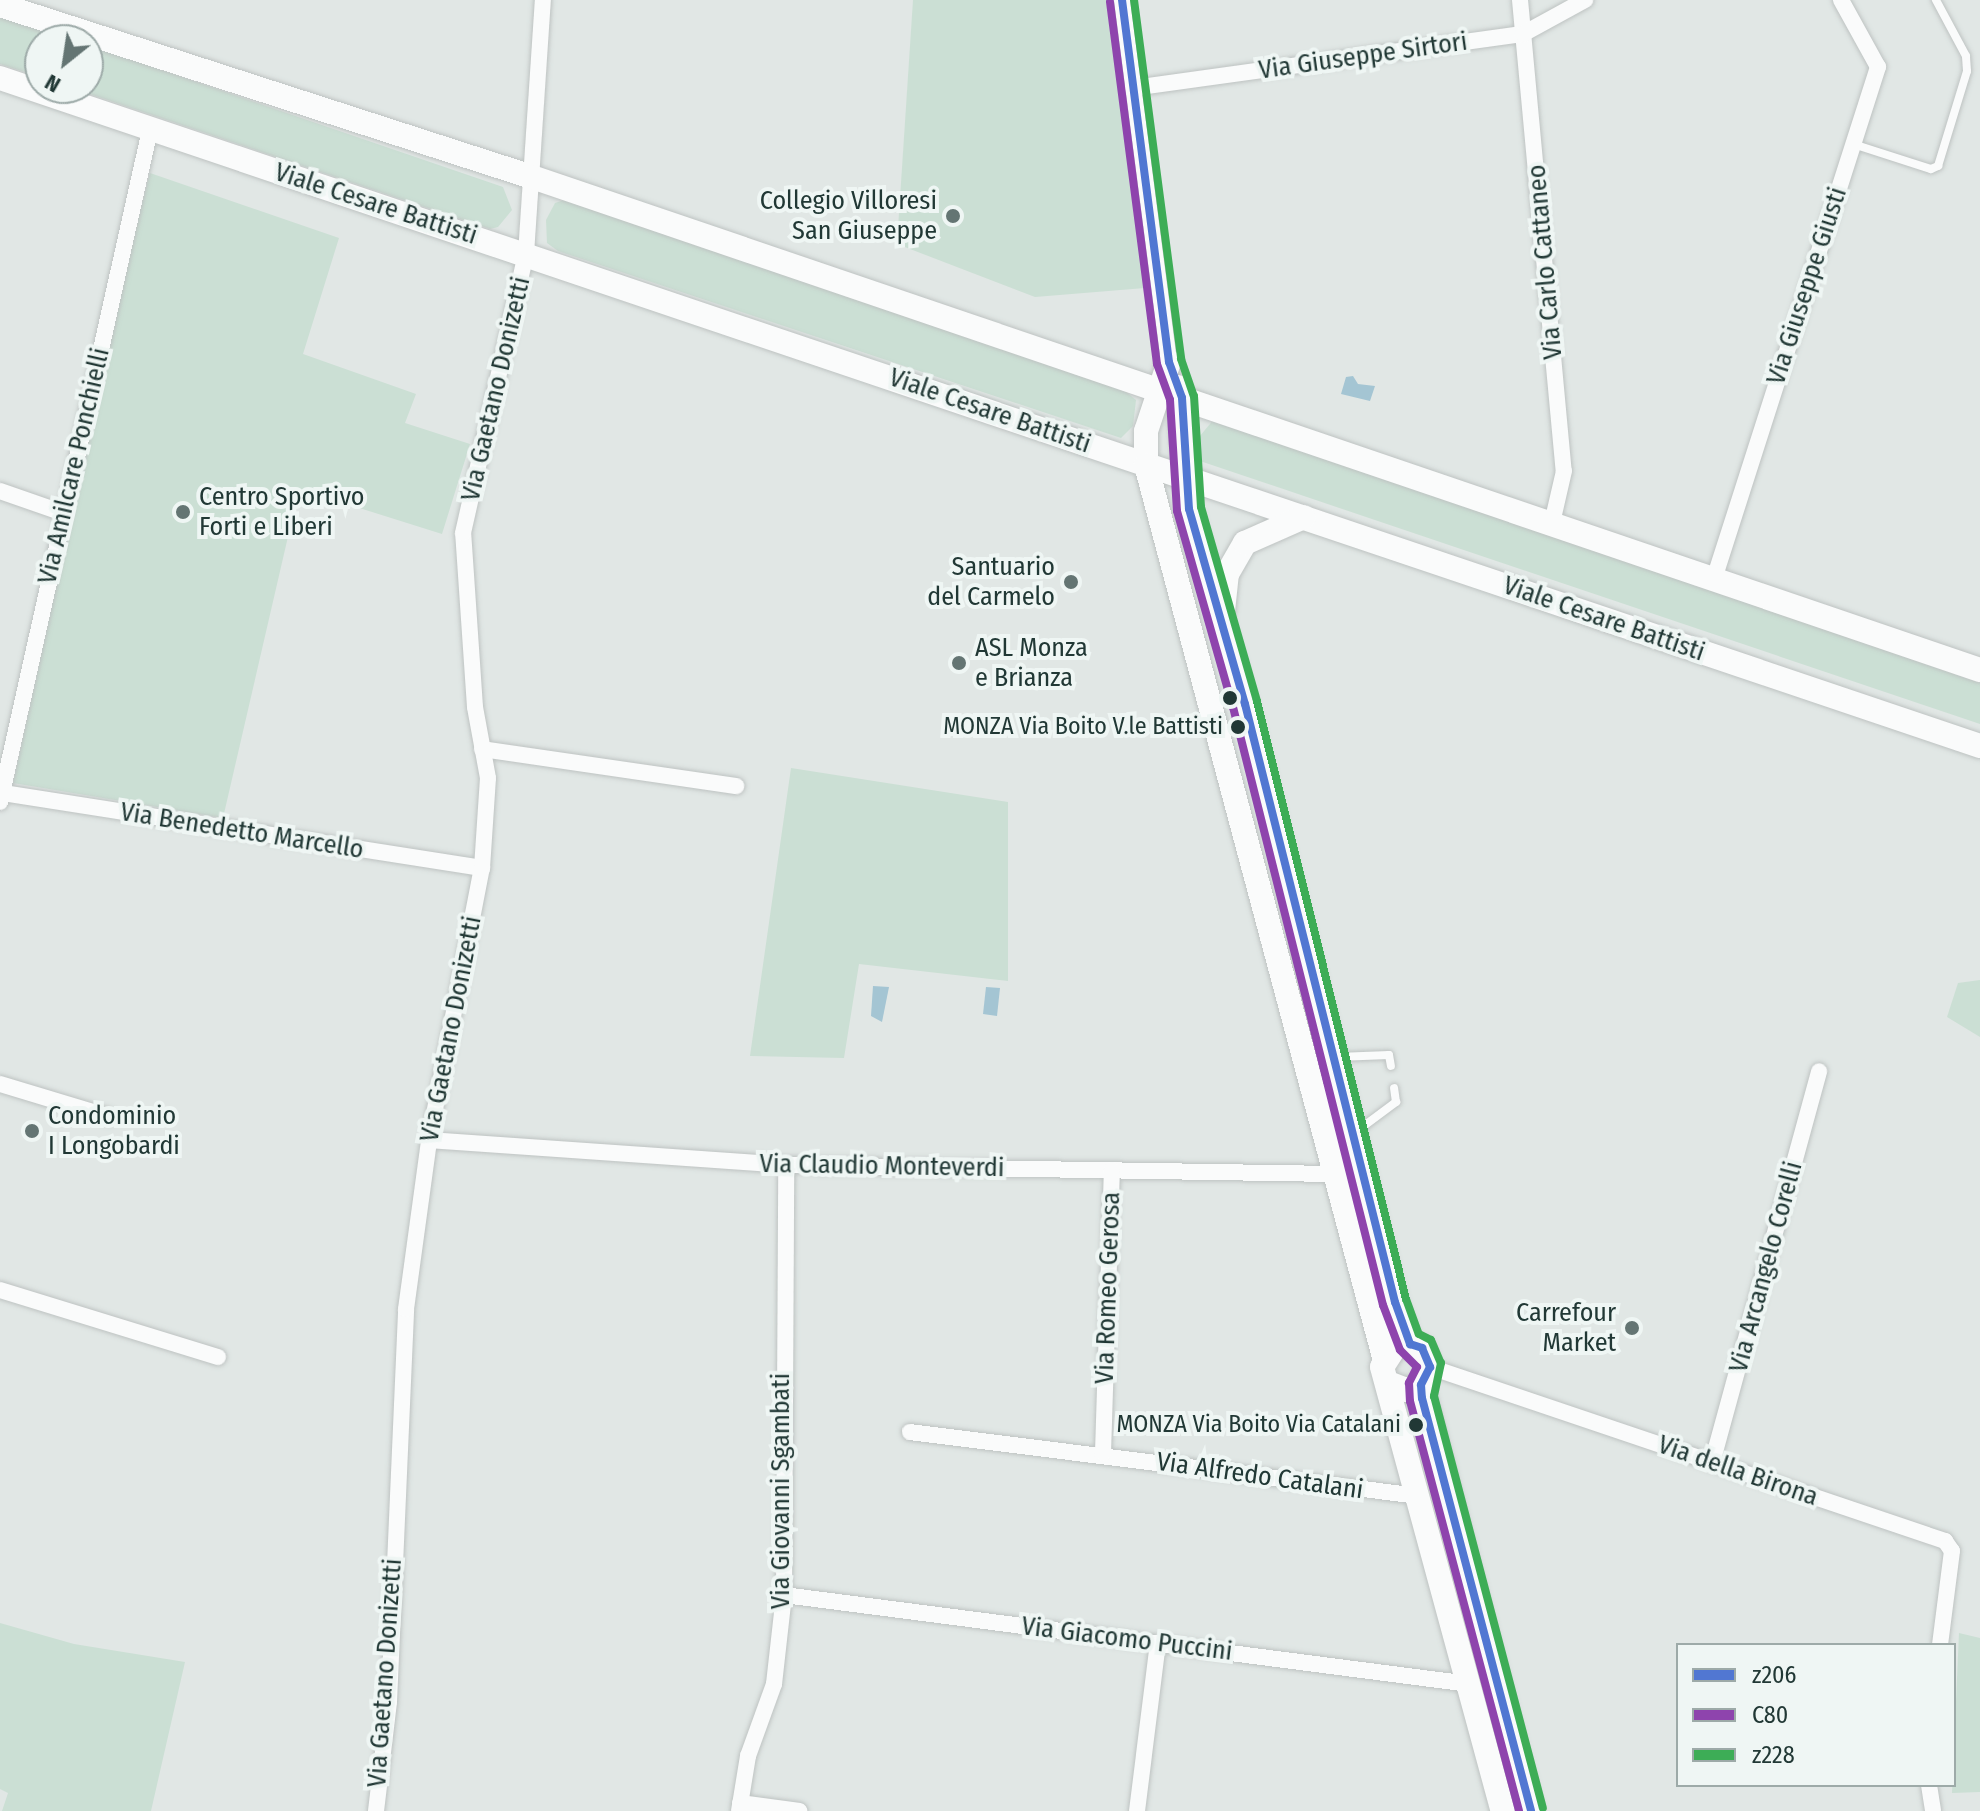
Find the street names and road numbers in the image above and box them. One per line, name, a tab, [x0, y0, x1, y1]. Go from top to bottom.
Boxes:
street label: Via Giuseppe Sirtori	[1257, 26, 1469, 86]
street label: Viale Cesare Battisti	[271, 157, 481, 251]
street label: Via Carlo Cattaneo	[1521, 163, 1569, 361]
street label: Via Giuseppe Giusti	[1760, 183, 1854, 389]
street label: Via Gaetano Donizetti	[455, 274, 537, 504]
street label: Via Amilcare Ponchielli	[32, 345, 116, 587]
street label: Viale Cesare Battisti	[885, 362, 1095, 460]
street label: Viale Cesare Battisti	[1499, 570, 1709, 668]
street label: Via Benedetto Marcello	[118, 796, 366, 866]
street label: Via Gaetano Donizetti	[414, 914, 488, 1144]
street label: Via Claudio Monteverdi	[759, 1148, 1005, 1184]
street label: Via Arcangelo Corelli	[1723, 1158, 1809, 1376]
street label: Via Romeo Gerosa	[1089, 1191, 1127, 1385]
street label: Via Giovanni Sgambati	[765, 1373, 797, 1609]
street label: Via della Birona	[1654, 1429, 1822, 1513]
street label: Via Alfredo Catalani	[1155, 1446, 1365, 1506]
street label: Via Gaetano Donizetti	[361, 1558, 409, 1788]
street label: Via Giacomo Puccini	[1020, 1611, 1234, 1667]

